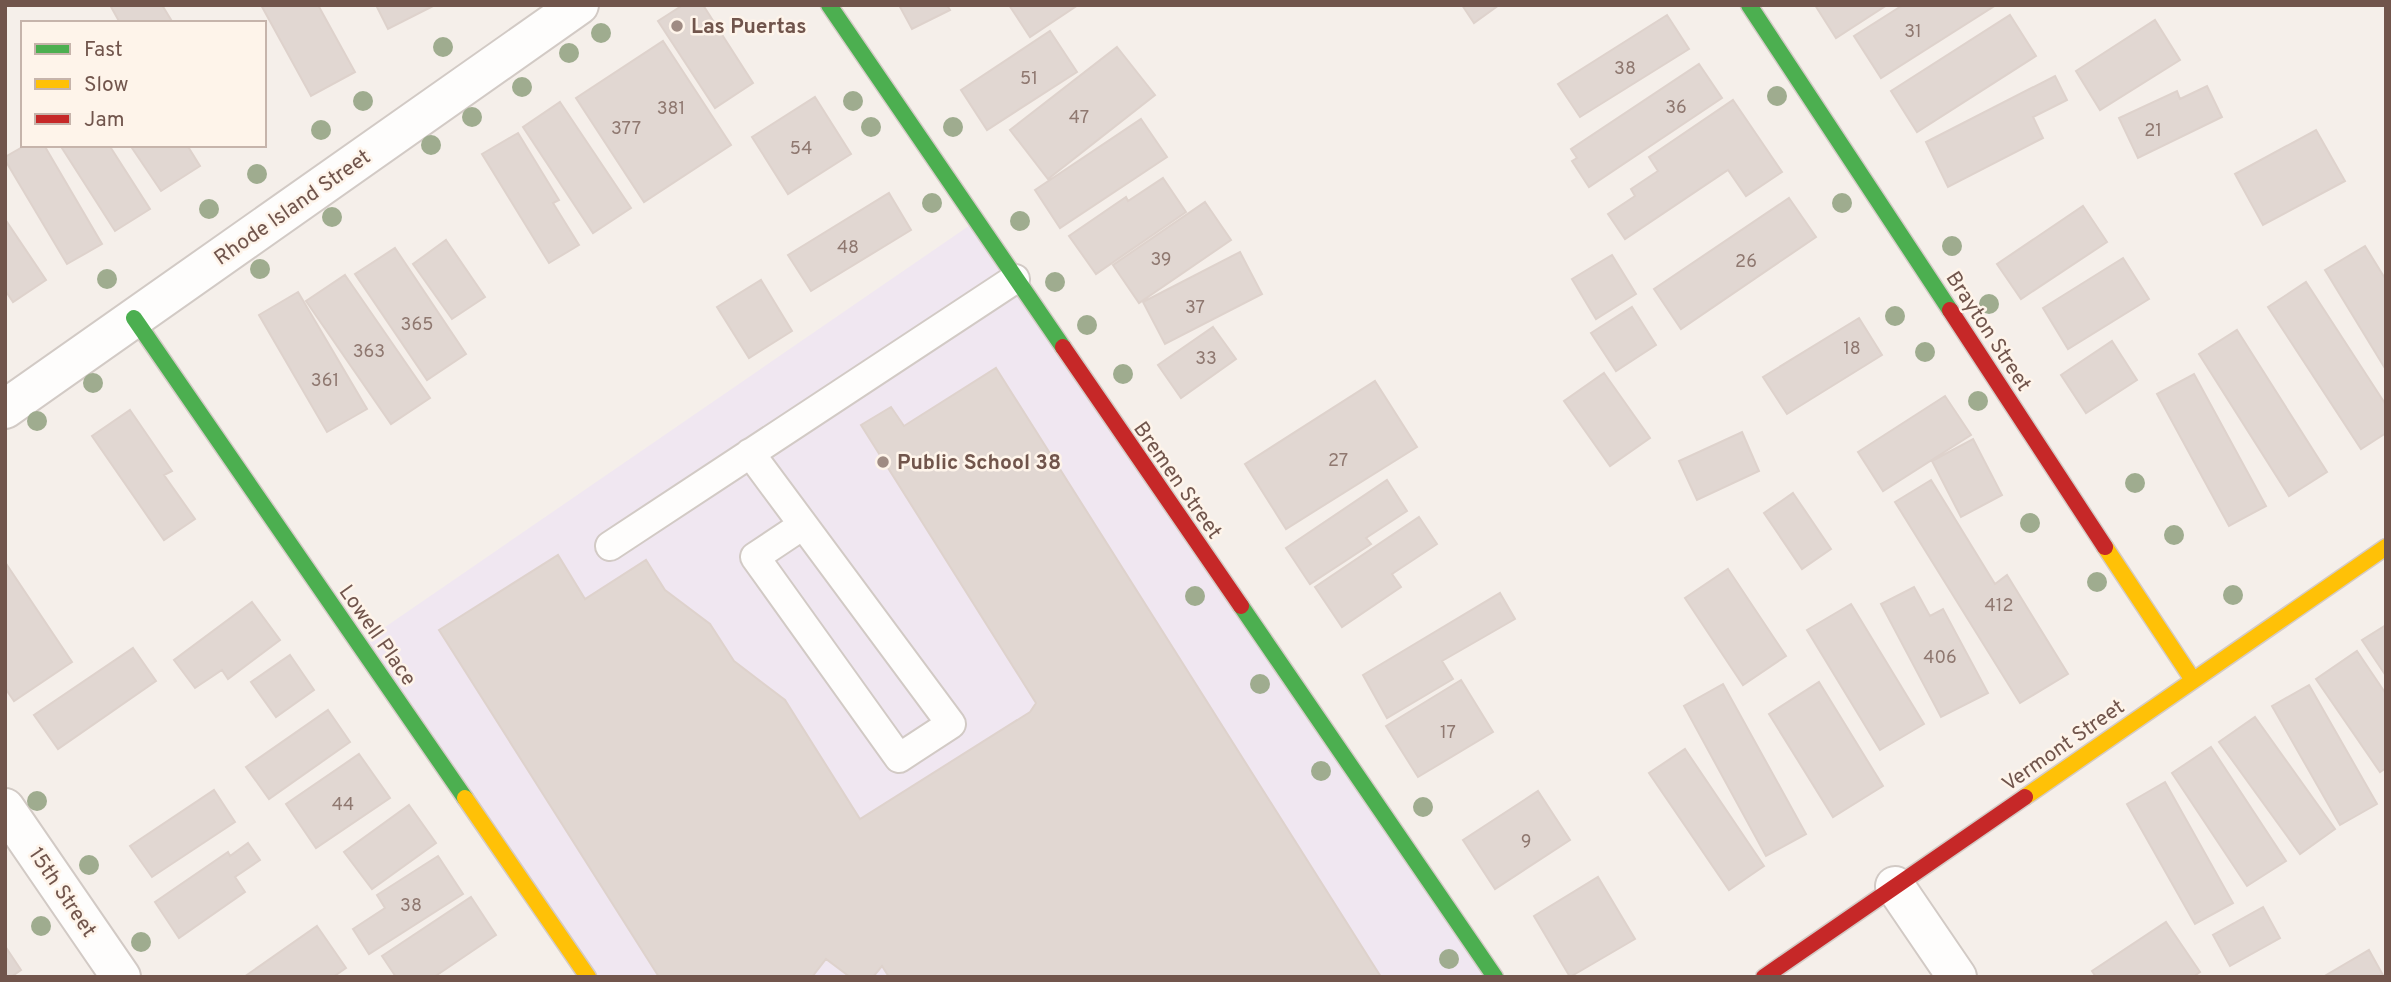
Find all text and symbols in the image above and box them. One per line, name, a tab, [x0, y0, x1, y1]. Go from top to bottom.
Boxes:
place label: Las Puertas	[691, 14, 807, 41]
marker: Las Puertas	[669, 18, 685, 34]
legend	[21, 21, 266, 147]
house number: 31	[1904, 21, 1922, 44]
text: Fast	[84, 37, 123, 64]
house number: 38	[1614, 58, 1636, 81]
house number: 51	[1020, 68, 1038, 91]
text: Slow	[84, 72, 129, 99]
house number: 36	[1665, 97, 1687, 120]
house number: 381	[657, 98, 685, 121]
text: Jam	[84, 107, 125, 134]
house number: 47	[1069, 107, 1089, 130]
house number: 377	[611, 118, 641, 141]
house number: 21	[2144, 120, 2162, 143]
house number: 54	[790, 138, 812, 161]
street label: Rhode Island Street	[209, 144, 376, 272]
house number: 48	[837, 237, 859, 260]
house number: 39	[1150, 249, 1172, 272]
house number: 26	[1735, 251, 1757, 274]
street label: Brayton Street	[1939, 267, 2037, 397]
house number: 37	[1185, 297, 1205, 320]
house number: 365	[401, 314, 433, 337]
house number: 18	[1843, 338, 1861, 361]
house number: 363	[353, 341, 385, 364]
house number: 33	[1195, 348, 1217, 371]
house number: 361	[311, 370, 339, 393]
street label: Bremen Street	[1126, 417, 1227, 545]
place label: Public School 38	[897, 450, 1061, 477]
house number: 27	[1328, 450, 1348, 473]
marker: Public School 38	[875, 454, 891, 470]
street label: Lowell Place	[332, 580, 421, 692]
house number: 412	[1985, 595, 2013, 618]
house number: 406	[1923, 647, 1957, 670]
street label: Vermont Street	[1997, 694, 2130, 798]
house number: 17	[1440, 722, 1456, 745]
house number: 44	[332, 794, 354, 817]
house number: 9	[1521, 831, 1531, 854]
street label: 15th Street	[22, 843, 102, 943]
house number: 38	[400, 895, 422, 918]

